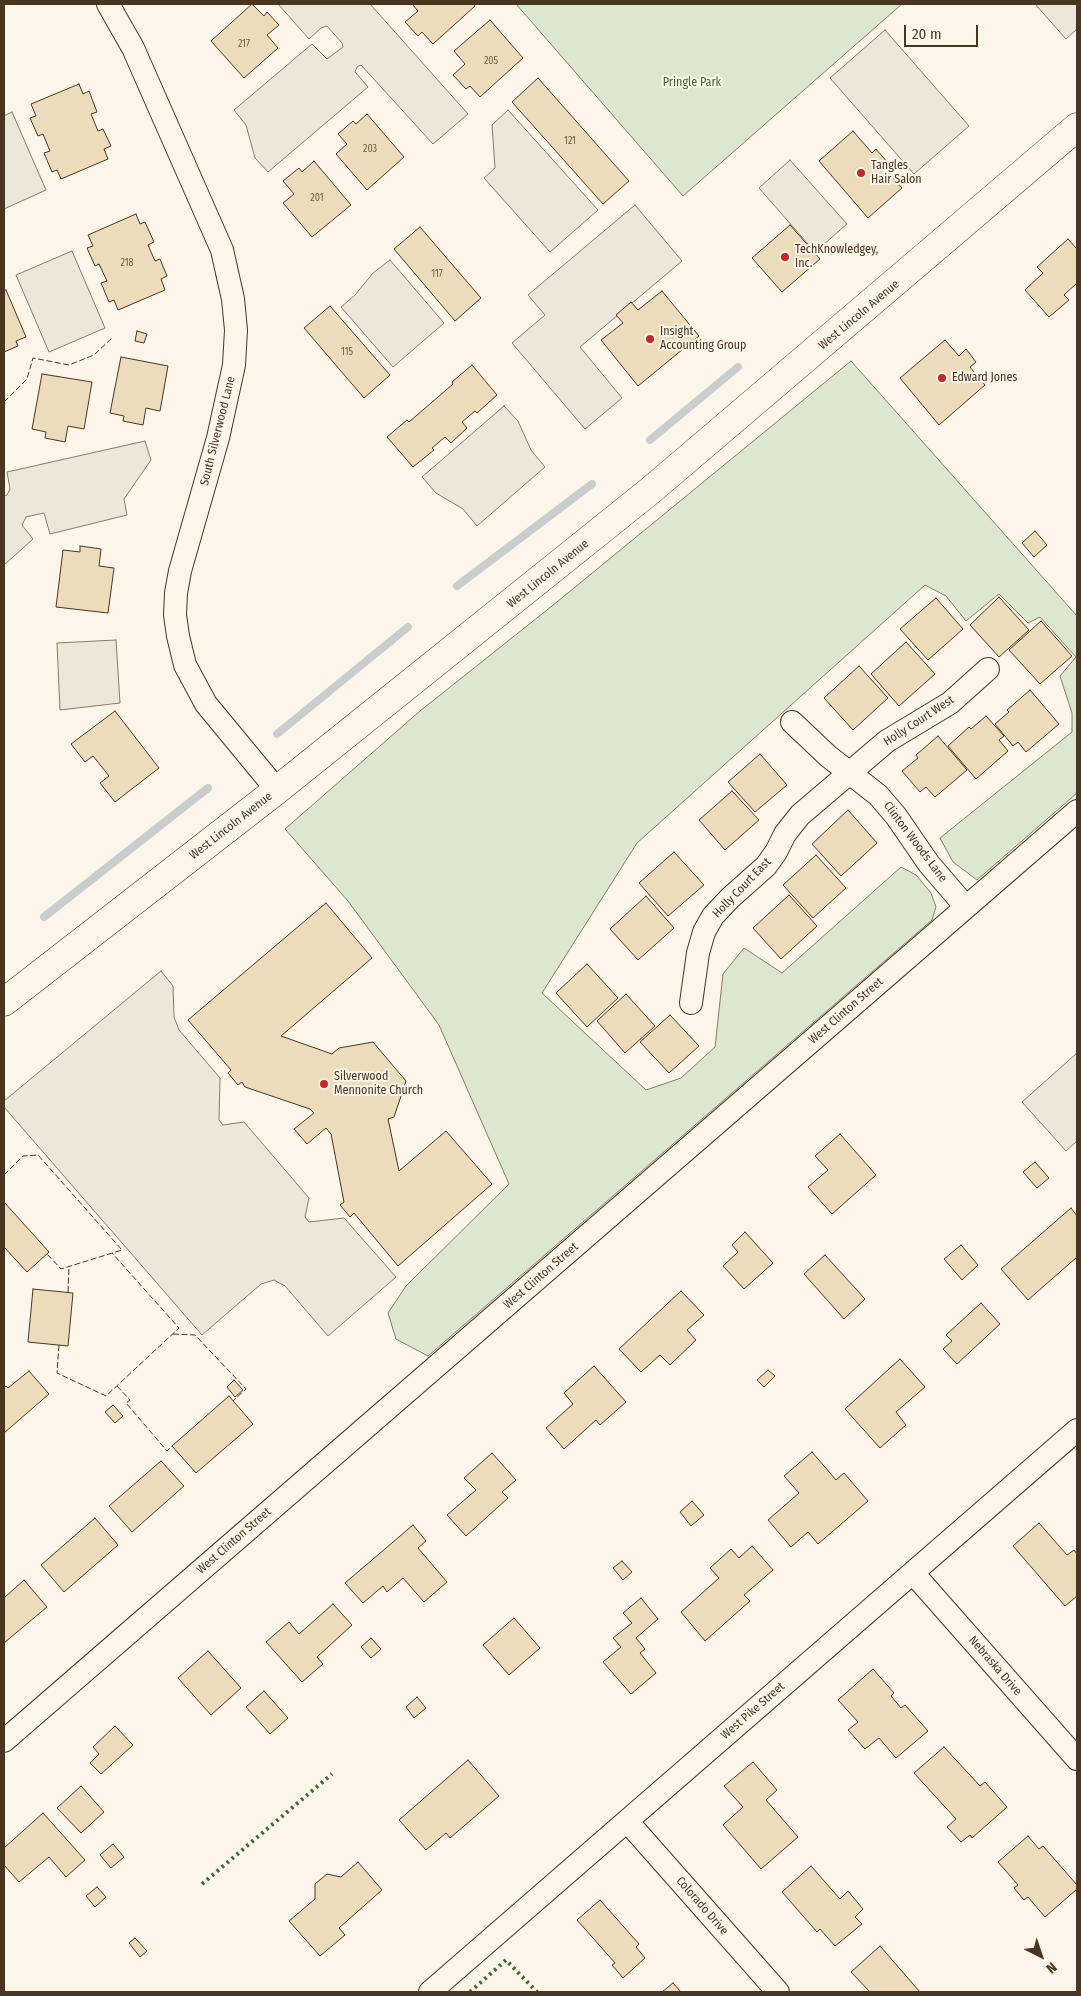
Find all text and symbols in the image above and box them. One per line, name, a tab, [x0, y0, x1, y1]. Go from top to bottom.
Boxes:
scale bar	[906, 15, 980, 47]
text: 20 m	[912, 25, 942, 43]
house number: 217	[238, 38, 250, 50]
house number: 205	[484, 55, 498, 67]
park label: Pringle Park	[663, 76, 721, 90]
house number: 121	[564, 135, 576, 147]
house number: 203	[363, 143, 377, 155]
place label: Tangles Hair Salon	[871, 159, 922, 187]
marker: Tangles Hair Salon	[855, 167, 867, 179]
house number: 201	[310, 192, 324, 204]
place label: TechKnowledgey, Inc.	[795, 243, 878, 271]
marker: TechKnowledgey, Inc.	[779, 251, 791, 263]
house number: 218	[120, 257, 134, 269]
house number: 117	[431, 268, 443, 280]
street label: West Lincoln Avenue	[816, 277, 902, 353]
place label: Insight Accounting Group	[660, 325, 746, 353]
marker: Insight Accounting Group	[644, 333, 656, 345]
house number: 115	[341, 346, 353, 358]
place label: Edward Jones	[952, 371, 1017, 385]
marker: Edward Jones	[936, 372, 948, 384]
street label: South Silverwood Lane	[197, 375, 239, 487]
street label: West Lincoln Avenue	[504, 537, 592, 611]
street label: Holly Court West	[881, 693, 957, 749]
street label: West Lincoln Avenue	[187, 789, 275, 863]
street label: Clinton Woods Lane	[880, 799, 950, 885]
street label: Holly Court East	[710, 855, 774, 921]
street label: West Clinton Street	[806, 975, 886, 1047]
place label: Silverwood Mennonite Church	[334, 1070, 423, 1098]
marker: Silverwood Mennonite Church	[318, 1078, 330, 1090]
street label: West Clinton Street	[501, 1240, 581, 1312]
street label: West Clinton Street	[194, 1505, 274, 1577]
street label: Nebraska Drive	[965, 1633, 1025, 1699]
street label: West Pike Street	[718, 1679, 788, 1743]
street label: Colorado Drive	[673, 1874, 731, 1938]
north arrow	[1016, 1931, 1066, 1981]
text: N	[1042, 1959, 1060, 1977]

